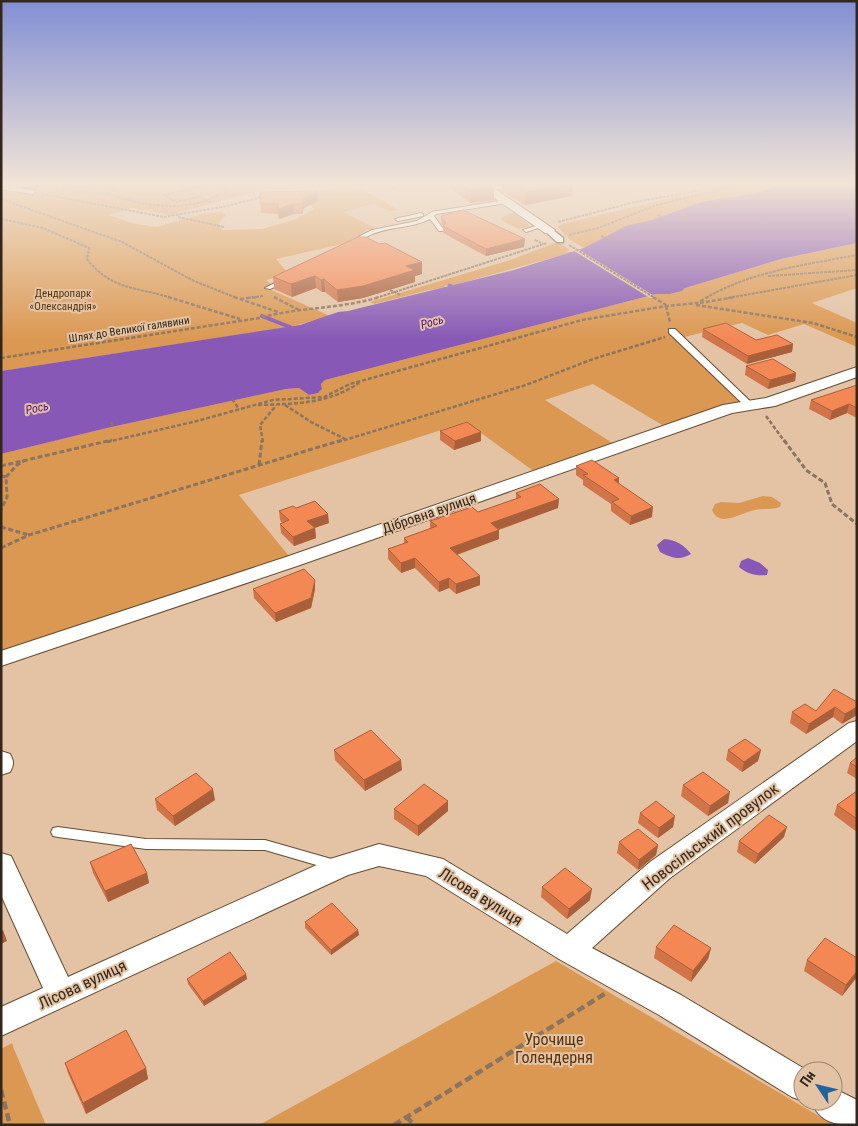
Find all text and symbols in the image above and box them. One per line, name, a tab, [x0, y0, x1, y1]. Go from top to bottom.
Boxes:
park label: Дендропарк «Олександрія»	[30, 287, 97, 313]
water label: Рось	[419, 312, 445, 332]
street label: Шлях до Великої галявини	[68, 314, 190, 345]
water label: Рось	[24, 399, 50, 417]
street label: Дібровна вулиця	[380, 489, 478, 537]
street label: Новосільський провулок	[638, 779, 783, 894]
street label: Лісова вулиця	[435, 863, 526, 930]
street label: Лісова вулиця	[35, 956, 129, 1013]
park label: Урочище Голендерня	[515, 1030, 593, 1067]
north arrow	[793, 1061, 843, 1111]
text: Пн	[796, 1068, 818, 1090]

